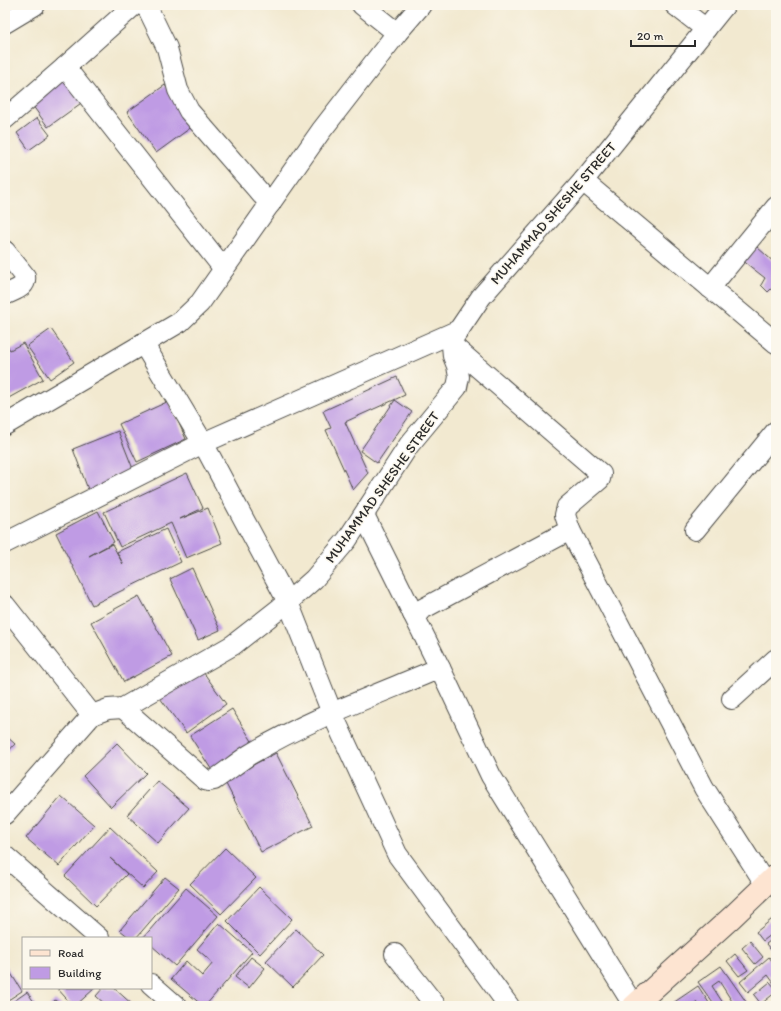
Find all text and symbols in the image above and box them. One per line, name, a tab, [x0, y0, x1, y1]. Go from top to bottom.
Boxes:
scale bar	[631, 22, 695, 48]
text: 20 m	[637, 29, 664, 43]
street label: MUHAMMAD SHESHE STREET	[487, 138, 620, 288]
street label: MUHAMMAD SHESHE STREET	[322, 408, 443, 566]
legend	[22, 937, 152, 989]
text: Road	[58, 946, 84, 960]
text: Building	[58, 966, 102, 980]

